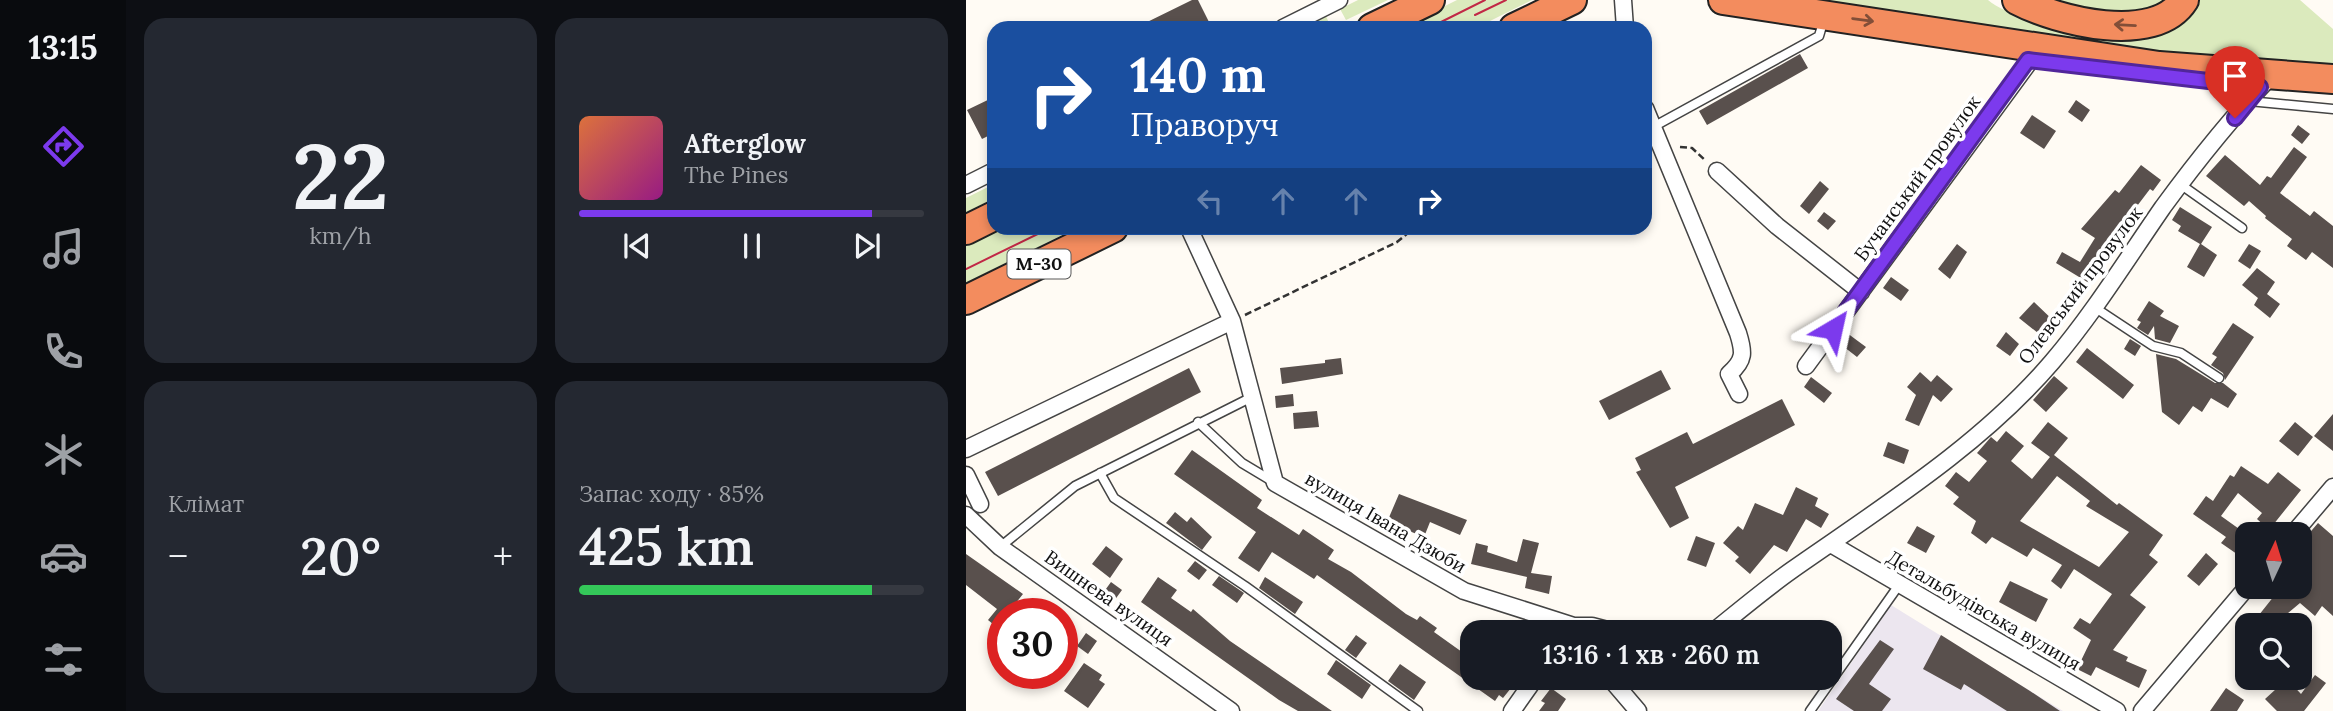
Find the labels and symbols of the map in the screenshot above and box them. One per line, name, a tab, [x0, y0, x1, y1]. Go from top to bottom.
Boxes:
one-way arrow	[1852, 14, 1874, 27]
one-way arrow	[2114, 19, 2137, 32]
pin	[2205, 46, 2265, 118]
street label: Бучанський провулок	[1849, 90, 1986, 266]
street label: Олевський провулок	[2013, 201, 2148, 369]
road number: М-30	[1008, 250, 1070, 278]
position arrow	[1796, 292, 1870, 366]
street label: вулиця Івана Дзюби	[1301, 466, 1471, 578]
north arrow	[2235, 522, 2312, 598]
street label: Вишнева вулиця	[1040, 545, 1178, 651]
street label: Детальбудівська вулиця	[1883, 545, 2085, 675]
speed limit sign: 30	[987, 598, 1078, 689]

